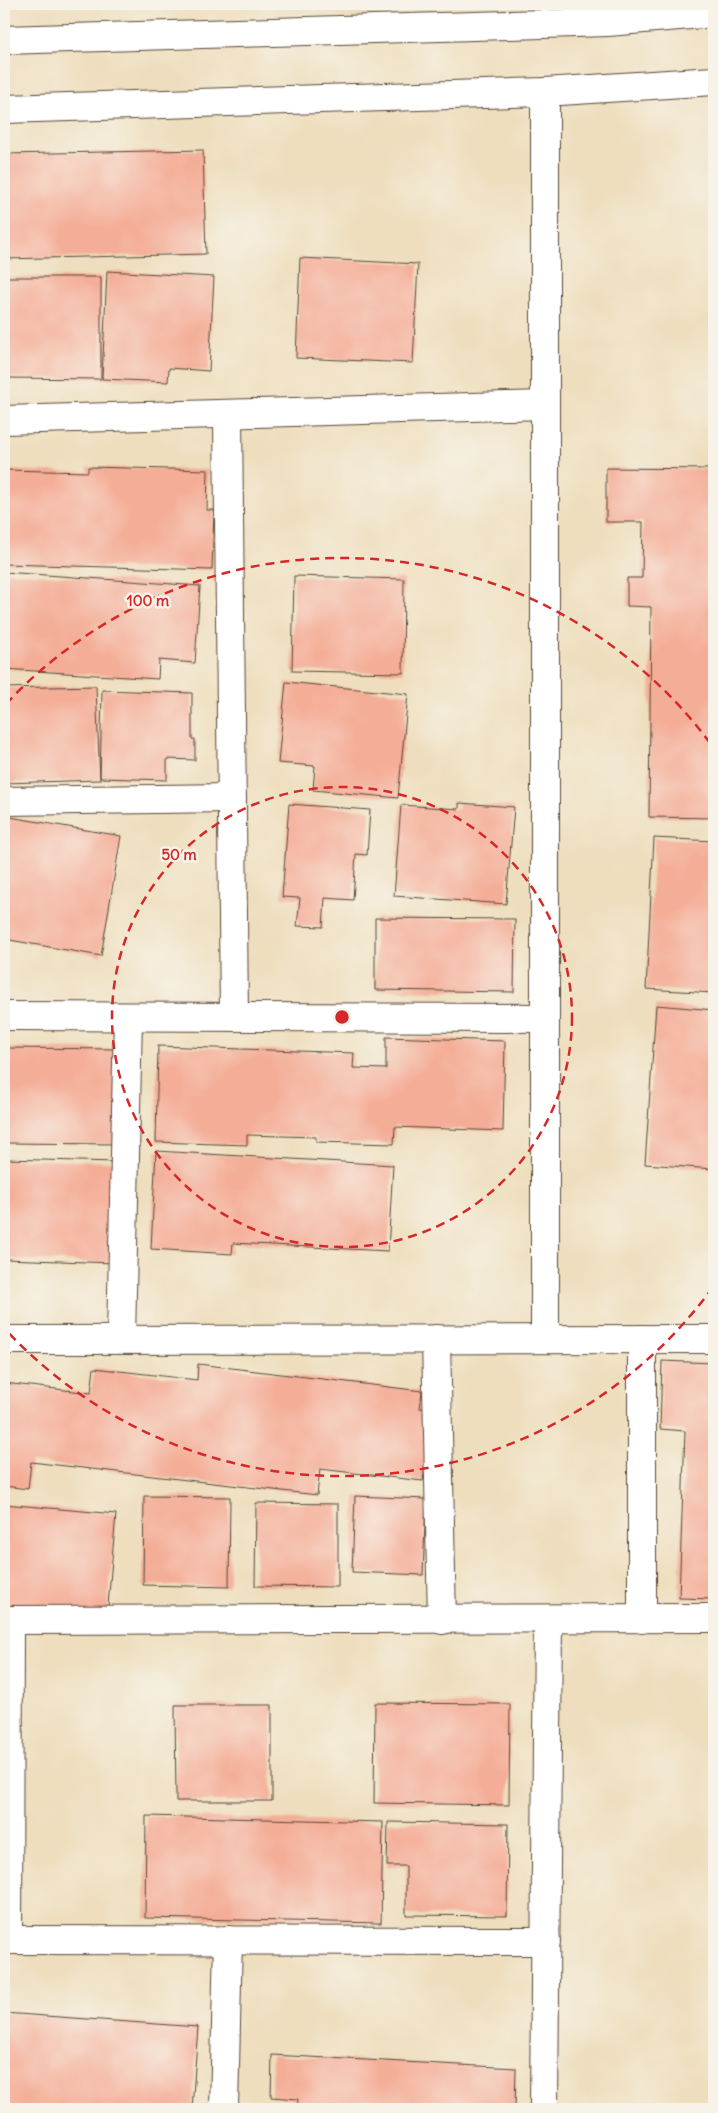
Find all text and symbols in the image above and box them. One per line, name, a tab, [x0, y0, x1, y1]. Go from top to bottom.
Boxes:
text: 100 m	[127, 591, 169, 610]
text: 50 m	[161, 845, 197, 864]
centre of rings	[333, 1008, 351, 1026]

